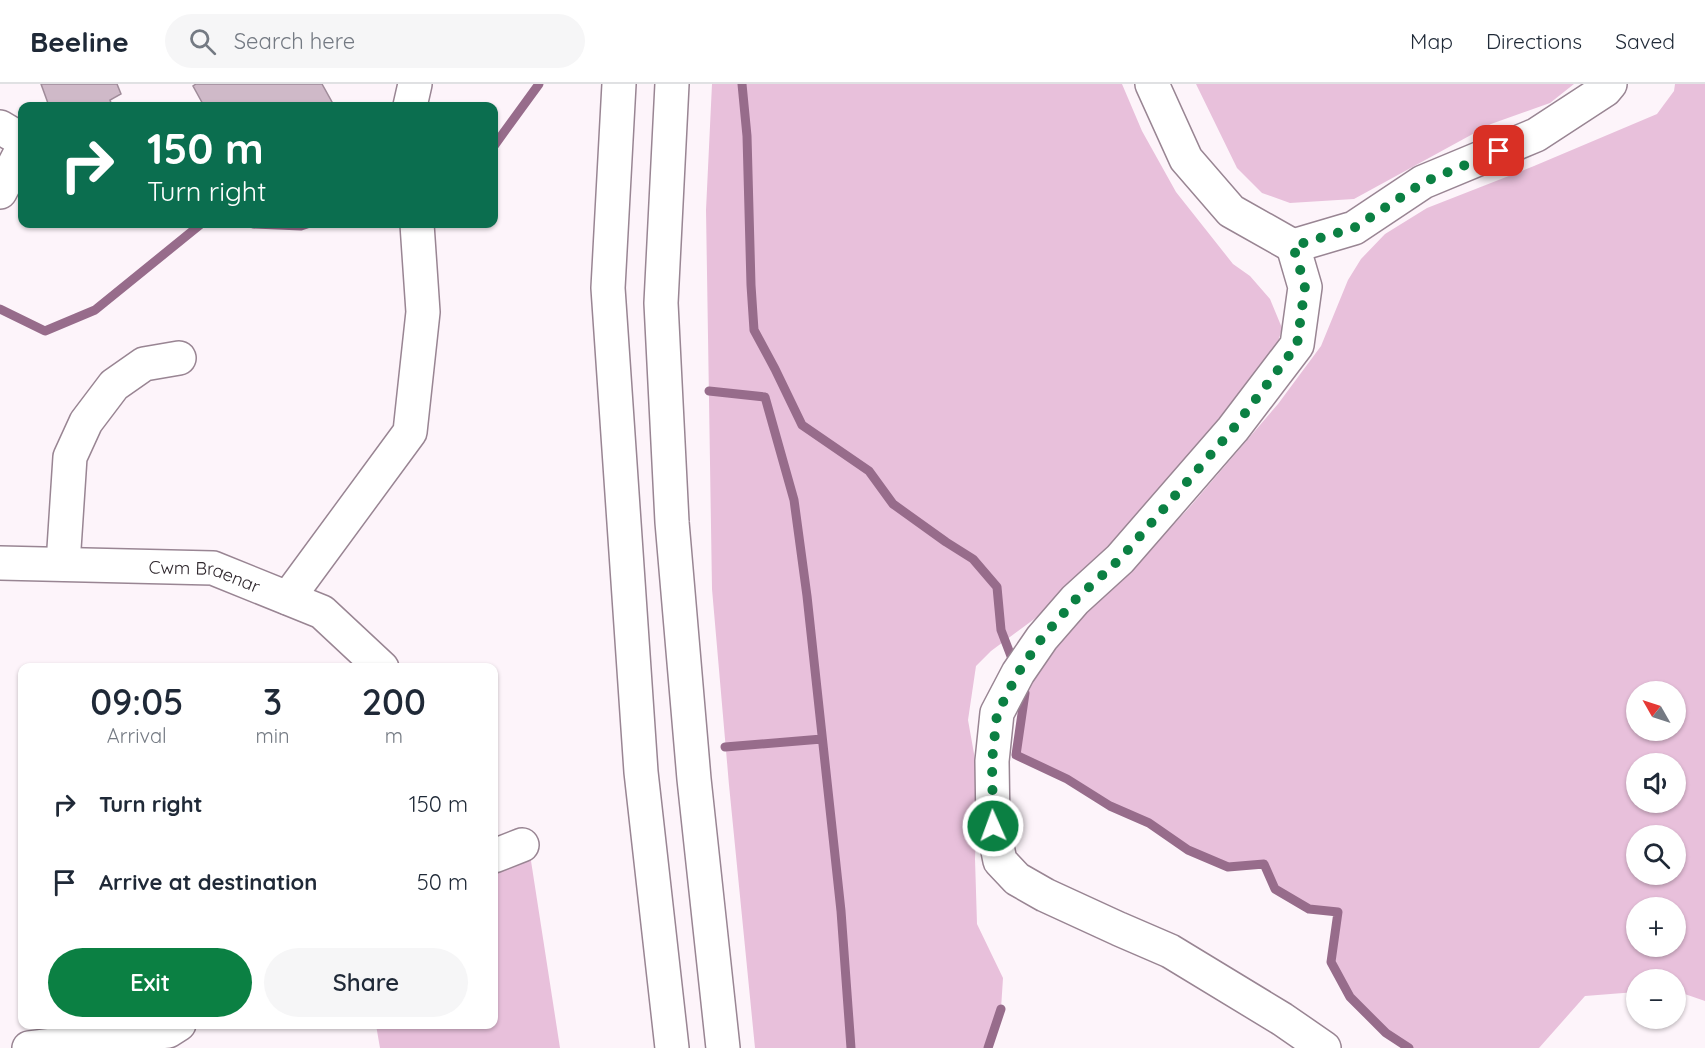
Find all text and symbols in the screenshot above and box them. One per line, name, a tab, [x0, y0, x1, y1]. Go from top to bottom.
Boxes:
search box	[165, 14, 585, 68]
text: Beeline	[30, 24, 129, 59]
icon: search	[186, 25, 219, 58]
text: Search here	[234, 27, 355, 55]
text: Map	[1410, 28, 1453, 54]
text: Directions	[1486, 28, 1582, 54]
text: Saved	[1615, 28, 1675, 54]
text: 150 m	[147, 122, 264, 175]
pin	[1473, 125, 1524, 176]
icon: right	[48, 126, 126, 204]
icon: arrive	[1482, 134, 1515, 167]
text: Turn right	[147, 174, 266, 208]
street label: Cwm Braenar	[148, 555, 264, 597]
text: 09:05	[90, 679, 183, 724]
text: 3	[263, 679, 282, 724]
text: 200	[362, 679, 426, 724]
north arrow	[1626, 681, 1686, 741]
map controls	[1626, 681, 1686, 1029]
text: Arrival	[107, 723, 167, 748]
text: min	[256, 723, 290, 748]
text: m	[385, 723, 403, 748]
button: sound	[1626, 753, 1686, 813]
icon: right	[48, 788, 81, 821]
text: Turn right	[99, 790, 203, 818]
text: 150 m	[409, 790, 468, 818]
position arrow	[961, 794, 1025, 858]
button: search	[1626, 825, 1686, 885]
icon: arrive	[48, 866, 81, 899]
text: Arrive at destination	[99, 868, 317, 896]
text: 50 m	[417, 868, 468, 896]
button: +	[1626, 897, 1686, 957]
button: Exit	[48, 948, 252, 1017]
button: Share	[264, 948, 468, 1017]
button: −	[1626, 969, 1686, 1029]

